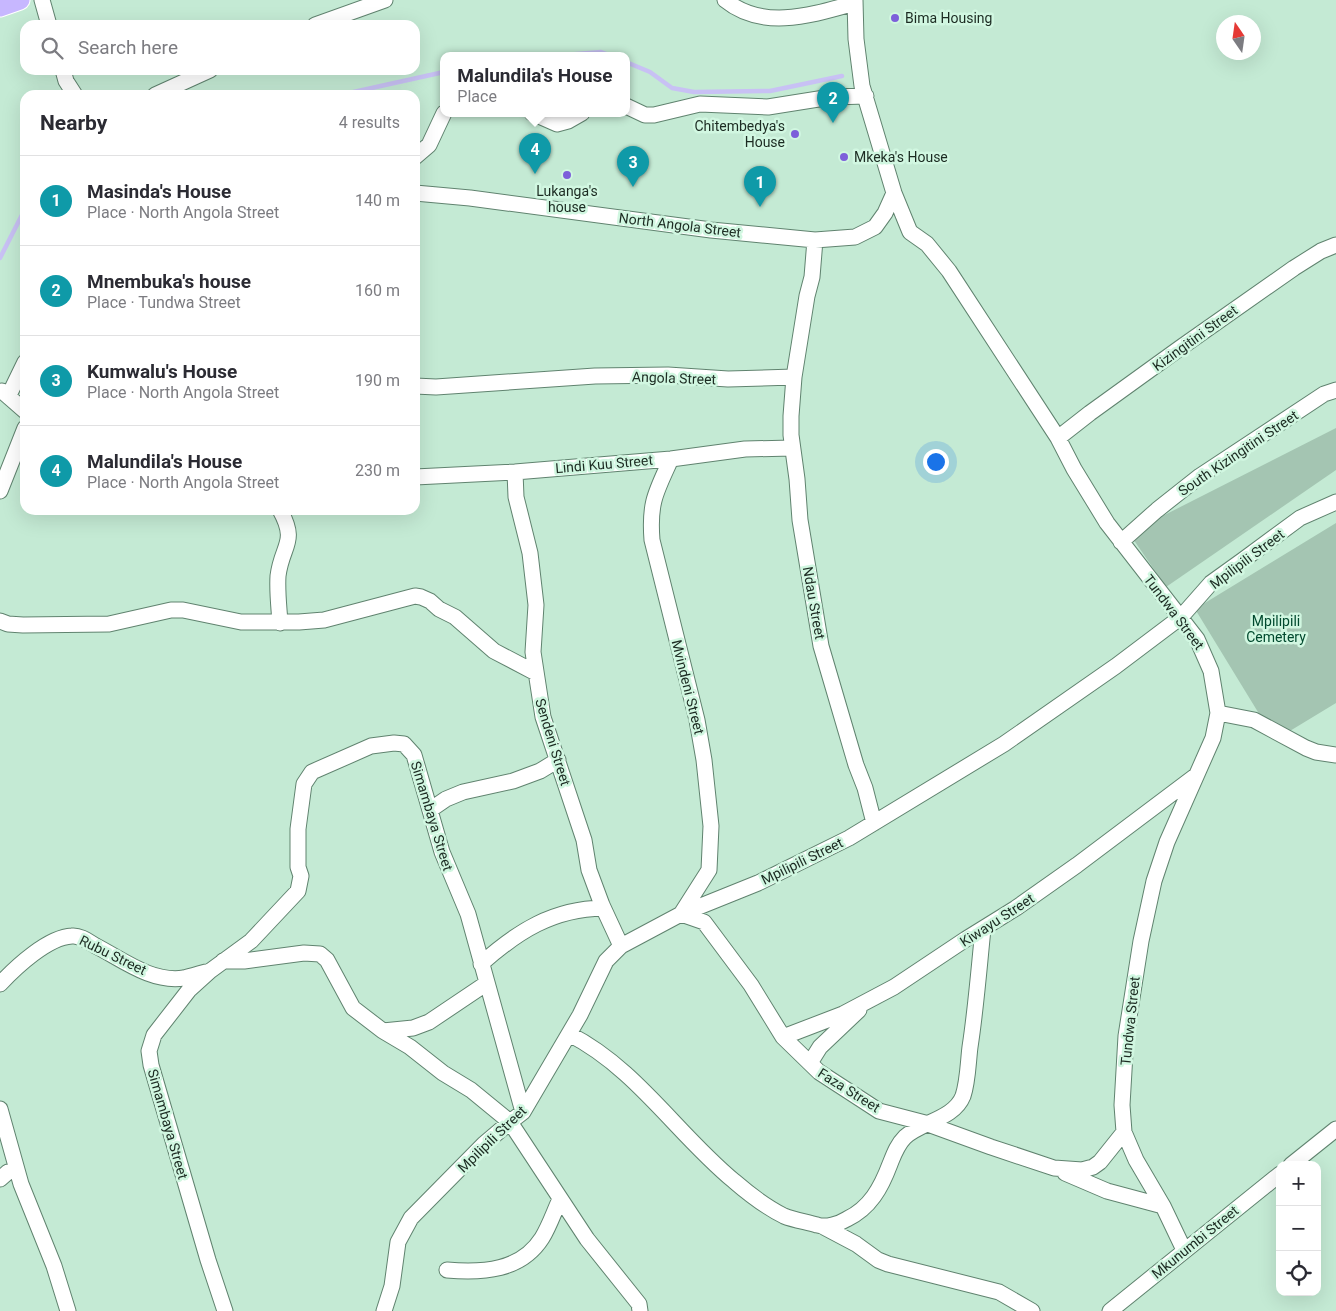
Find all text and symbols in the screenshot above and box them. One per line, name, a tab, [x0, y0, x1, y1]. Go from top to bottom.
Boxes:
place label: Bima Housing	[905, 10, 992, 26]
marker: Bima Housing	[889, 12, 901, 24]
north arrow	[1216, 15, 1261, 60]
search box	[20, 20, 420, 75]
icon: search	[38, 34, 66, 62]
text: Search here	[78, 36, 178, 59]
popup	[440, 52, 630, 117]
text: Malundila's House	[457, 64, 613, 87]
pin: 2	[817, 82, 849, 123]
text: Place	[457, 87, 497, 106]
text: Nearby	[40, 111, 107, 135]
text: 4 results	[339, 113, 400, 132]
place label: Chitembedya's House	[695, 118, 785, 150]
marker: Chitembedya's House	[789, 128, 801, 140]
pin: 4	[519, 133, 551, 174]
pin: 3	[617, 146, 649, 187]
place label: Mkeka's House	[854, 149, 948, 165]
marker: Mkeka's House	[838, 151, 850, 163]
pin: 1	[744, 166, 776, 207]
marker: Lukanga's house	[561, 169, 573, 181]
text: Masinda's House	[87, 180, 231, 203]
place label: Lukanga's house	[536, 183, 598, 215]
text: 1	[51, 191, 61, 210]
text: 140 m	[355, 191, 400, 210]
text: Place · North Angola Street	[87, 203, 279, 222]
street label: North Angola Street	[618, 210, 742, 240]
text: Mnembuka's house	[87, 270, 251, 293]
text: 2	[51, 281, 61, 300]
text: 160 m	[355, 281, 400, 300]
text: Place · Tundwa Street	[87, 293, 241, 312]
street label: Kizingitini Street	[1149, 302, 1241, 374]
text: Kumwalu's House	[87, 360, 237, 383]
street label: Angola Street	[632, 369, 717, 387]
text: 3	[51, 371, 61, 390]
text: 190 m	[355, 371, 400, 390]
text: Place · North Angola Street	[87, 383, 279, 402]
street label: South Kizingitini Street	[1175, 407, 1301, 499]
your location	[923, 449, 949, 475]
text: Malundila's House	[87, 450, 242, 473]
street label: Lindi Kuu Street	[555, 452, 654, 476]
text: 4	[51, 461, 61, 480]
text: 230 m	[355, 461, 400, 480]
text: Place · North Angola Street	[87, 473, 279, 492]
street label: Mpilipili Street	[1207, 526, 1288, 592]
street label: Ndau Street	[800, 565, 828, 641]
street label: Tundwa Street	[1141, 571, 1208, 653]
park label: Mpilipili Cemetery	[1246, 613, 1306, 645]
street label: Mvindeni Street	[669, 638, 708, 736]
street label: Sendeni Street	[532, 696, 574, 788]
street label: Simambaya Street	[408, 759, 456, 873]
street label: Mpilipili Street	[759, 834, 846, 888]
street label: Kiwayu Street	[957, 890, 1037, 950]
street label: Rubu Street	[77, 932, 149, 978]
street label: Tundwa Street	[1117, 975, 1143, 1066]
street label: Faza Street	[815, 1065, 883, 1116]
street label: Simambaya Street	[145, 1067, 191, 1181]
street label: Mpilipili Street	[455, 1102, 530, 1176]
map controls	[1276, 1161, 1321, 1296]
button: +	[1276, 1161, 1321, 1206]
street label: Mkunumbi Street	[1149, 1202, 1242, 1282]
button: −	[1276, 1206, 1321, 1251]
button: locate	[1276, 1251, 1321, 1296]

